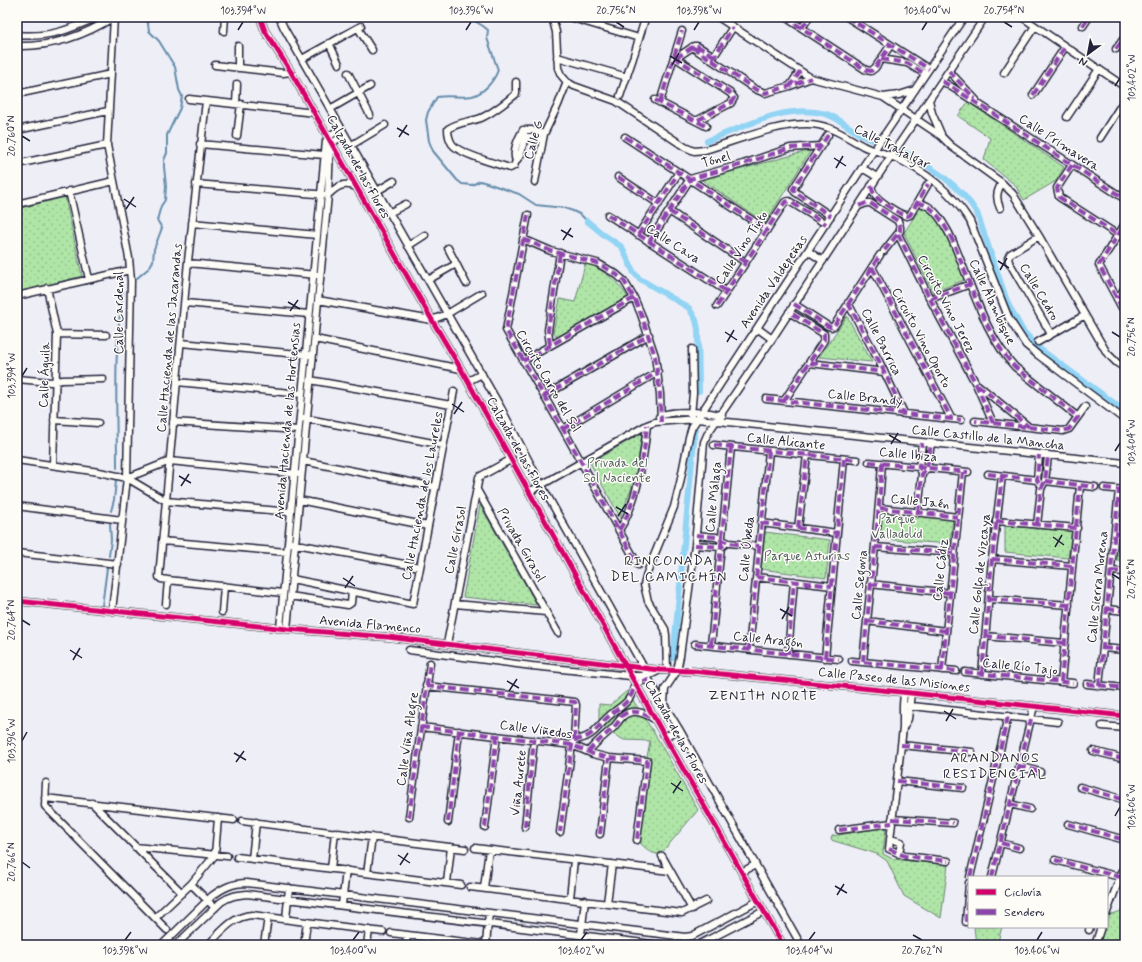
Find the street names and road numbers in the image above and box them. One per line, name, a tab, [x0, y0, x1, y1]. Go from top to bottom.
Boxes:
street label: Calle Primavera	[1015, 111, 1103, 176]
street label: Calzada de las Flores	[322, 112, 394, 222]
street label: Calle G	[520, 118, 548, 162]
street label: Calle Trafalgar	[850, 120, 934, 176]
street label: Tónel	[700, 148, 732, 172]
street label: Calle Vino Tinto	[712, 208, 772, 288]
street label: Calle Cava	[643, 220, 704, 268]
street label: Avenida Valdepeñas	[736, 232, 812, 332]
street label: Calle Hacienda de las Jacarandas	[153, 243, 187, 433]
street label: Circuito Vino Jerez	[913, 252, 979, 356]
street label: Calle Alambique	[965, 256, 1019, 348]
street label: Calle Cedro	[1015, 260, 1063, 324]
street label: Calle Cardenal	[111, 272, 128, 354]
street label: Circuito Vino Oporto	[887, 285, 955, 391]
street label: Calle Barrica	[857, 305, 905, 379]
street label: Avenida Hacienda de las Hortensias	[271, 322, 305, 520]
street label: Circuito Carro del Sol	[512, 327, 584, 435]
street label: Calle Águila	[34, 342, 55, 408]
street label: Calle Brandy	[827, 386, 904, 410]
street label: Calzada de las Flores	[482, 394, 554, 504]
street label: Calle Hacienda de los Laureles	[398, 410, 448, 582]
street label: Calle Castillo de la Mancha	[911, 422, 1066, 455]
street label: Calle Alicante	[746, 429, 826, 455]
street label: Calle Ibiza	[878, 444, 938, 466]
street label: Calle Málaga	[702, 461, 728, 534]
street label: Calle Jaén	[890, 490, 950, 514]
street label: Calle Girasol	[441, 504, 471, 576]
street label: Privada Girasol	[493, 505, 549, 585]
street label: Calle Golfo de Vizcaya	[965, 512, 997, 635]
street label: Calle Úbeda	[735, 515, 759, 583]
street label: Calle Sierra Morena	[1084, 530, 1112, 644]
street label: Calle Cádiz	[929, 538, 953, 602]
street label: Calle Segovia	[848, 549, 874, 621]
street label: Avenida Flamenco	[319, 612, 422, 638]
street label: Calle Aragón	[732, 628, 804, 654]
street label: Calle Río Tajo	[981, 655, 1059, 679]
street label: Calle Paseo de las Misiones	[817, 664, 971, 696]
street label: Calzada de las Flores	[640, 677, 712, 787]
street label: Calle Viña Alegre	[393, 691, 425, 788]
street label: Calle Viñedos	[499, 716, 574, 744]
street label: Viña Aurete	[507, 749, 531, 817]

